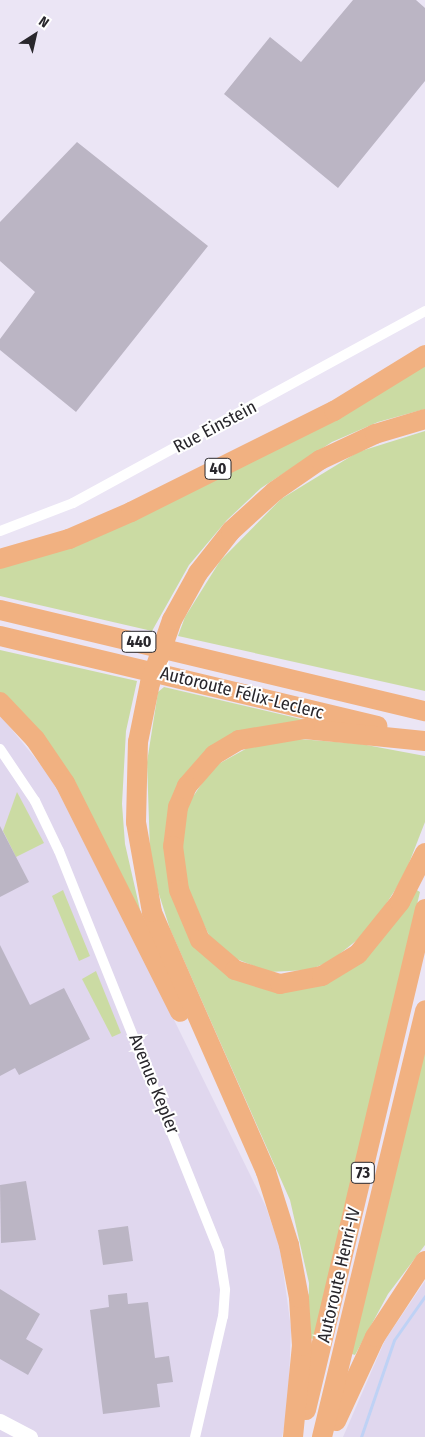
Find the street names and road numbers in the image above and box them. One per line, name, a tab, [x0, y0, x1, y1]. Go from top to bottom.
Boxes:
street label: Rue Einstein	[170, 396, 260, 458]
road number: 40	[204, 456, 232, 482]
road number: 440	[120, 628, 158, 656]
street label: Autoroute Félix-Leclerc	[158, 662, 326, 724]
street label: Avenue Kepler	[124, 1031, 184, 1137]
road number: 73	[350, 1160, 376, 1186]
street label: Autoroute Henri-IV	[313, 1205, 365, 1345]

